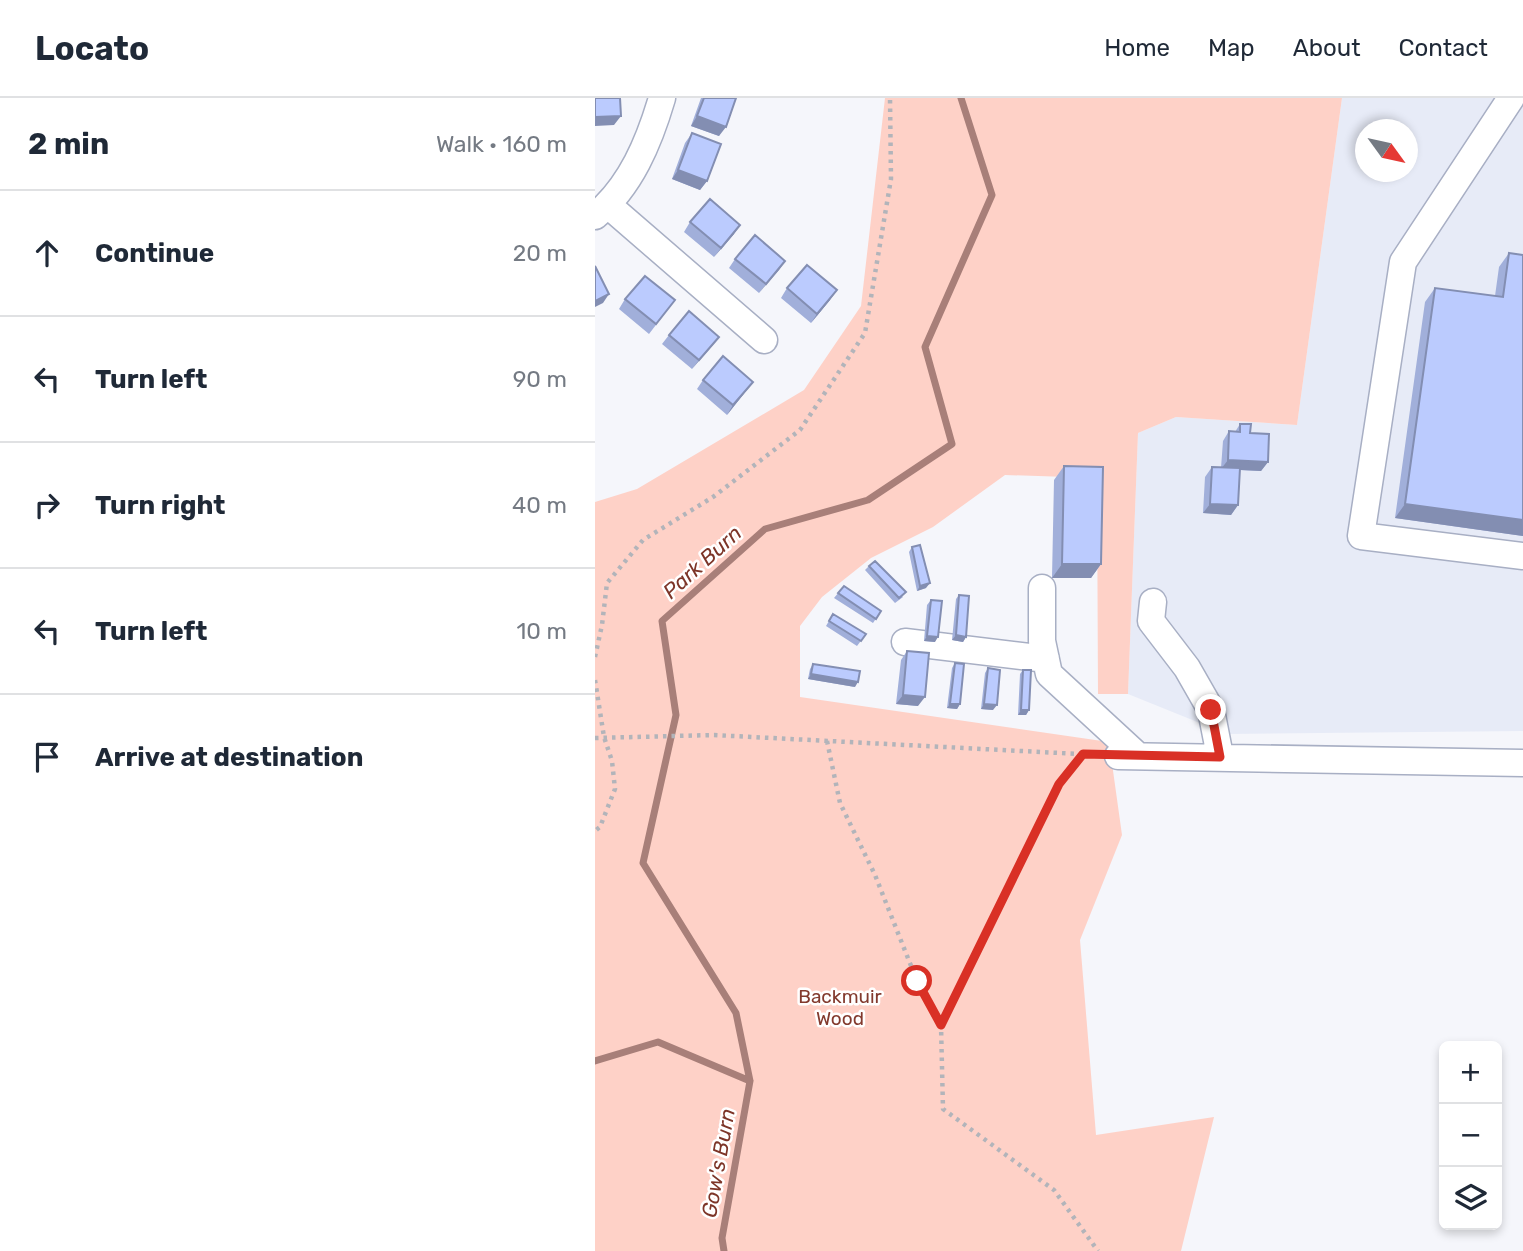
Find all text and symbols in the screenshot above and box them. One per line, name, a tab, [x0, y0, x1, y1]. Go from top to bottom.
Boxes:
text: Locato	[35, 29, 149, 68]
text: Home	[1104, 34, 1170, 62]
text: Map	[1208, 34, 1255, 62]
text: About	[1293, 34, 1361, 62]
text: Contact	[1399, 34, 1488, 62]
north arrow	[1355, 119, 1418, 182]
text: 2 min	[28, 126, 109, 162]
text: Walk · 160 m	[436, 130, 567, 158]
icon: ahead	[28, 234, 66, 272]
text: Continue	[95, 238, 214, 269]
text: 20 m	[513, 239, 567, 267]
icon: left	[28, 360, 66, 398]
text: Turn left	[95, 364, 207, 395]
text: 90 m	[513, 365, 567, 393]
icon: right	[28, 486, 66, 524]
text: Turn right	[95, 490, 225, 521]
text: 40 m	[512, 491, 567, 519]
water label: Park Burn	[658, 520, 746, 604]
icon: left	[28, 612, 66, 650]
text: Turn left	[95, 616, 207, 647]
text: 10 m	[516, 617, 567, 645]
route end	[1195, 694, 1226, 725]
icon: arrive	[28, 738, 66, 776]
text: Arrive at destination	[95, 742, 363, 773]
route start	[901, 965, 932, 996]
park label: Backmuir Wood	[798, 985, 883, 1030]
map controls	[1439, 1041, 1502, 1230]
button: +	[1439, 1041, 1502, 1104]
button: −	[1439, 1104, 1502, 1167]
water label: Gow's Burn	[696, 1106, 740, 1220]
button: layers	[1439, 1167, 1502, 1230]

